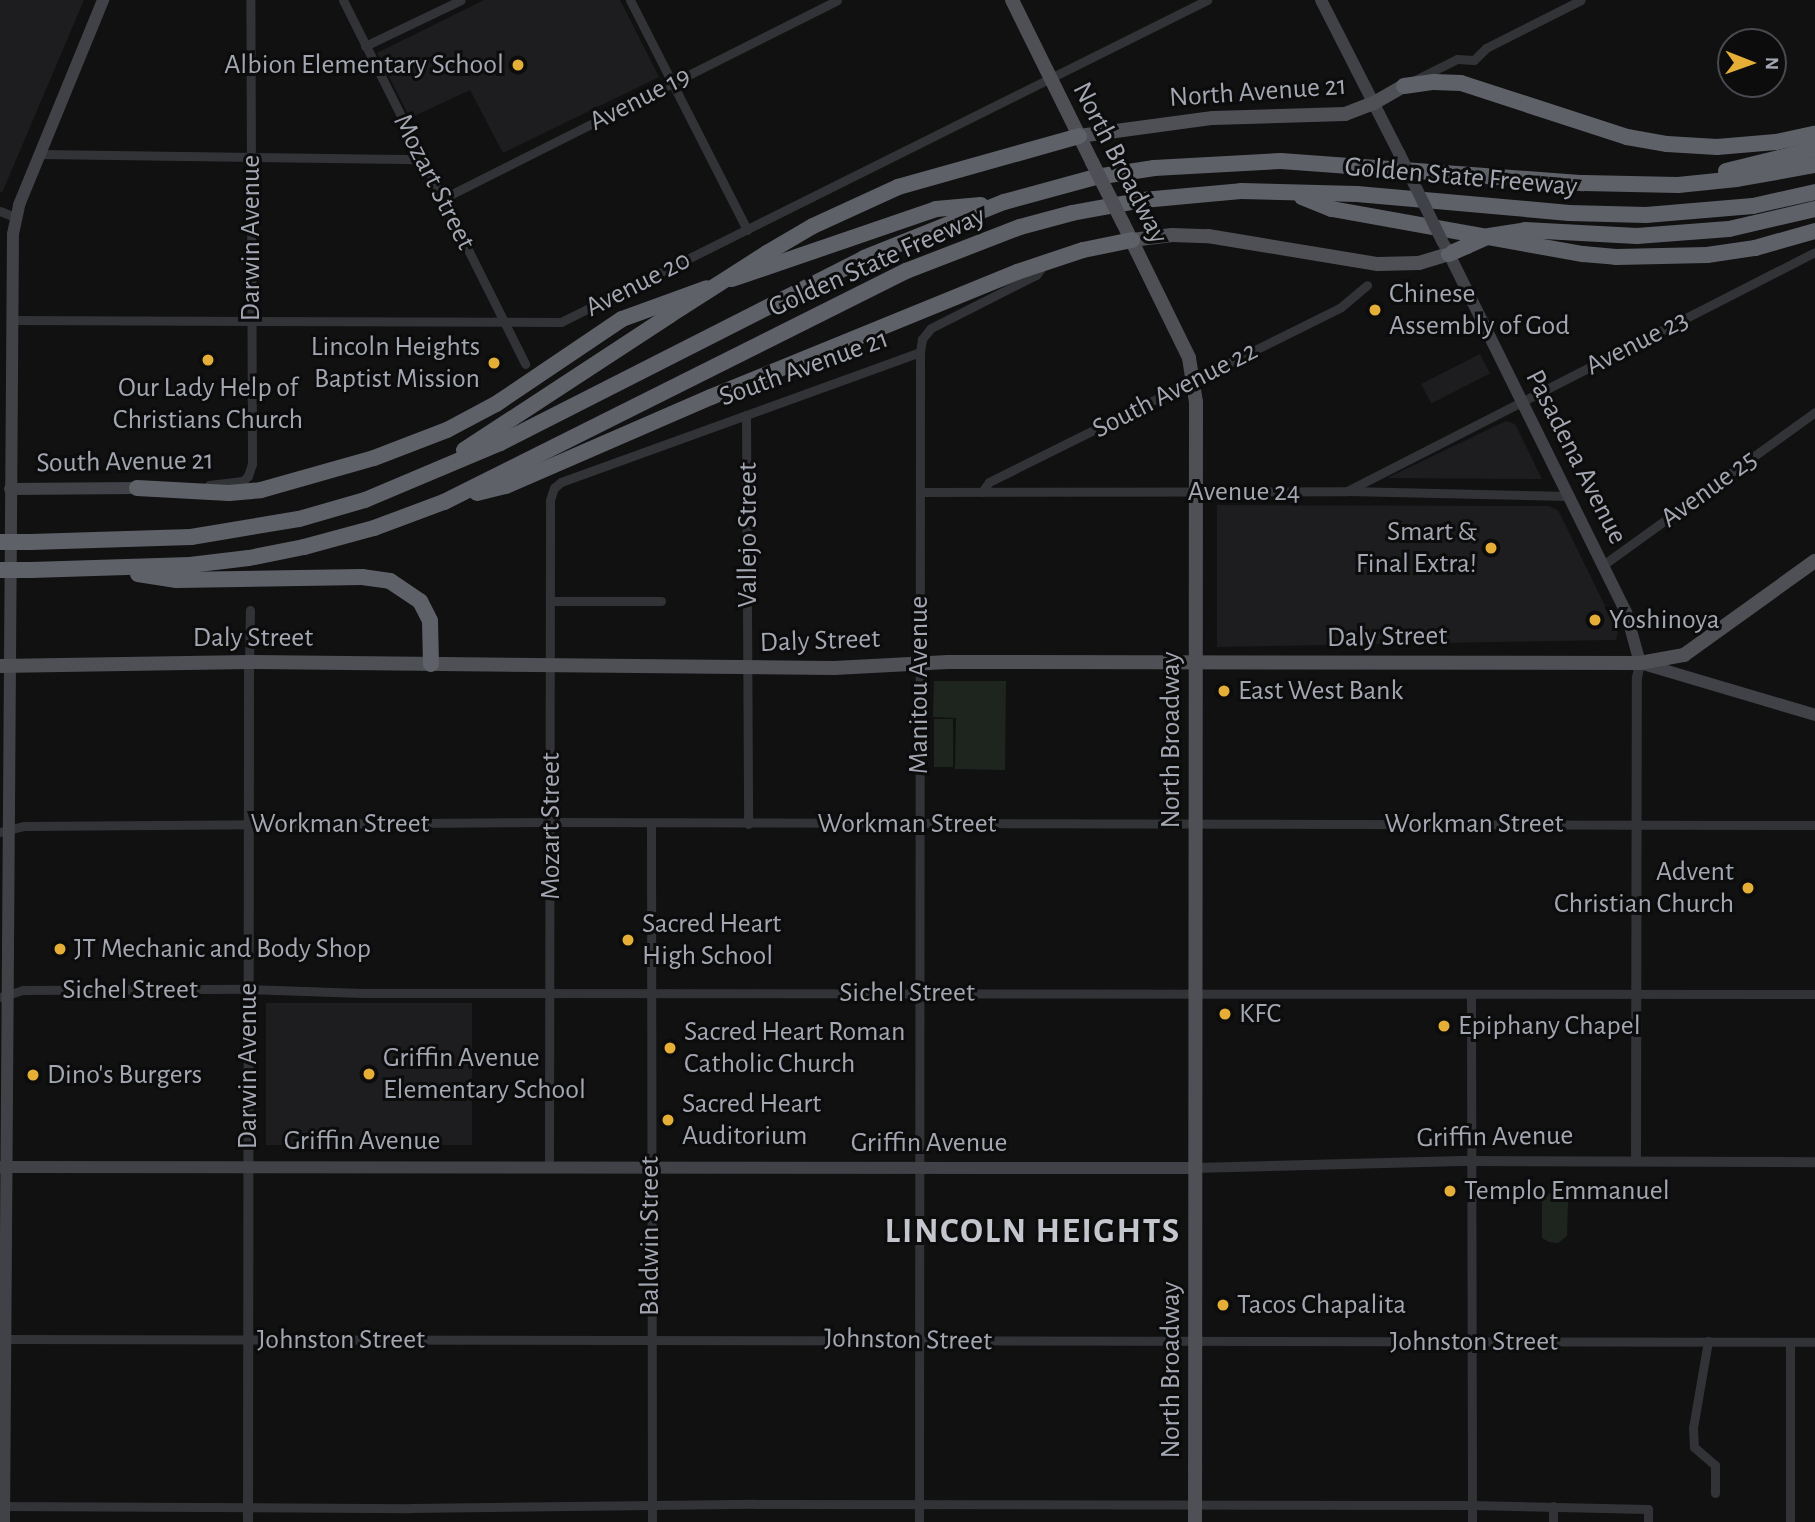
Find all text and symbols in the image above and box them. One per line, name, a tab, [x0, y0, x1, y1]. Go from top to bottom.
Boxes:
north arrow	[1717, 28, 1787, 98]
place label: Albion Elementary School	[224, 48, 504, 82]
marker: Albion Elementary School	[510, 57, 526, 73]
text: N	[1762, 57, 1781, 70]
street label: Avenue 19	[584, 59, 696, 139]
street label: North Avenue 21	[1168, 69, 1348, 115]
street label: North Broadway	[1065, 76, 1175, 250]
street label: Mozart Street	[386, 109, 482, 255]
street label: Golden State Freeway	[1343, 150, 1579, 204]
street label: Darwin Avenue	[234, 155, 268, 321]
street label: Golden State Freeway	[764, 199, 990, 325]
street label: Avenue 20	[580, 243, 696, 325]
place label: Chinese Assembly of God	[1389, 277, 1570, 343]
marker: Chinese Assembly of God	[1367, 302, 1383, 318]
street label: Avenue 23	[1580, 303, 1694, 383]
street label: South Avenue 21	[715, 322, 893, 414]
place label: Lincoln Heights Baptist Mission	[311, 330, 480, 396]
street label: South Avenue 22	[1087, 334, 1263, 446]
marker: Our Lady Help of Christians Church	[200, 352, 216, 368]
marker: Lincoln Heights Baptist Mission	[486, 355, 502, 371]
street label: Pasadena Avenue	[1518, 364, 1634, 550]
place label: Our Lady Help of Christians Church	[113, 371, 303, 437]
street label: Avenue 25	[1654, 443, 1764, 535]
street label: South Avenue 21	[36, 444, 214, 480]
street label: Vallejo Street	[731, 462, 765, 608]
street label: Avenue 24	[1188, 475, 1300, 509]
place label: Smart & Final Extra!	[1356, 515, 1477, 581]
marker: Smart & Final Extra!	[1483, 540, 1499, 556]
street label: Manitou Avenue	[902, 596, 936, 774]
place label: Yoshinoya	[1609, 603, 1720, 637]
marker: Yoshinoya	[1587, 612, 1603, 628]
street label: Daly Street	[1327, 619, 1447, 655]
street label: Daly Street	[193, 621, 313, 655]
street label: Daly Street	[759, 622, 881, 660]
street label: North Broadway	[1154, 651, 1188, 829]
place label: East West Bank	[1238, 674, 1403, 708]
marker: East West Bank	[1216, 683, 1232, 699]
street label: Mozart Street	[534, 752, 568, 900]
street label: Workman Street	[250, 807, 430, 841]
street label: Workman Street	[817, 807, 997, 841]
street label: Workman Street	[1384, 807, 1564, 841]
place label: Advent Christian Church	[1554, 855, 1734, 921]
marker: Advent Christian Church	[1740, 880, 1756, 896]
place label: Sacred Heart High School	[642, 907, 781, 973]
place label: JT Mechanic and Body Shop	[74, 932, 371, 966]
marker: Sacred Heart High School	[620, 932, 636, 948]
marker: JT Mechanic and Body Shop	[52, 941, 68, 957]
street label: Sichel Street	[62, 973, 198, 1007]
street label: Sichel Street	[839, 976, 975, 1010]
street label: Darwin Avenue	[231, 983, 265, 1149]
place label: KFC	[1239, 997, 1281, 1031]
marker: KFC	[1217, 1006, 1233, 1022]
place label: Epiphany Chapel	[1458, 1009, 1641, 1043]
place label: Sacred Heart Roman Catholic Church	[684, 1015, 905, 1081]
marker: Epiphany Chapel	[1436, 1018, 1452, 1034]
marker: Sacred Heart Roman Catholic Church	[662, 1040, 678, 1056]
place label: Griffin Avenue Elementary School	[383, 1041, 586, 1107]
place label: Dino's Burgers	[47, 1058, 202, 1092]
marker: Griffin Avenue Elementary School	[361, 1066, 377, 1082]
marker: Dino's Burgers	[25, 1067, 41, 1083]
place label: Sacred Heart Auditorium	[682, 1087, 821, 1153]
marker: Sacred Heart Auditorium	[660, 1112, 676, 1128]
street label: Griffin Avenue	[1416, 1119, 1574, 1155]
street label: Griffin Avenue	[284, 1124, 440, 1158]
street label: Griffin Avenue	[851, 1126, 1007, 1160]
street label: Baldwin Street	[633, 1156, 667, 1316]
place label: Templo Emmanuel	[1464, 1174, 1670, 1208]
marker: Templo Emmanuel	[1442, 1183, 1458, 1199]
district label: LINCOLN HEIGHTS	[887, 1211, 1179, 1253]
street label: North Broadway	[1154, 1281, 1188, 1459]
place label: Tacos Chapalita	[1237, 1288, 1406, 1322]
marker: Tacos Chapalita	[1215, 1297, 1231, 1313]
street label: Johnston Street	[824, 1322, 992, 1358]
street label: Johnston Street	[257, 1323, 425, 1357]
street label: Johnston Street	[1390, 1325, 1558, 1359]

